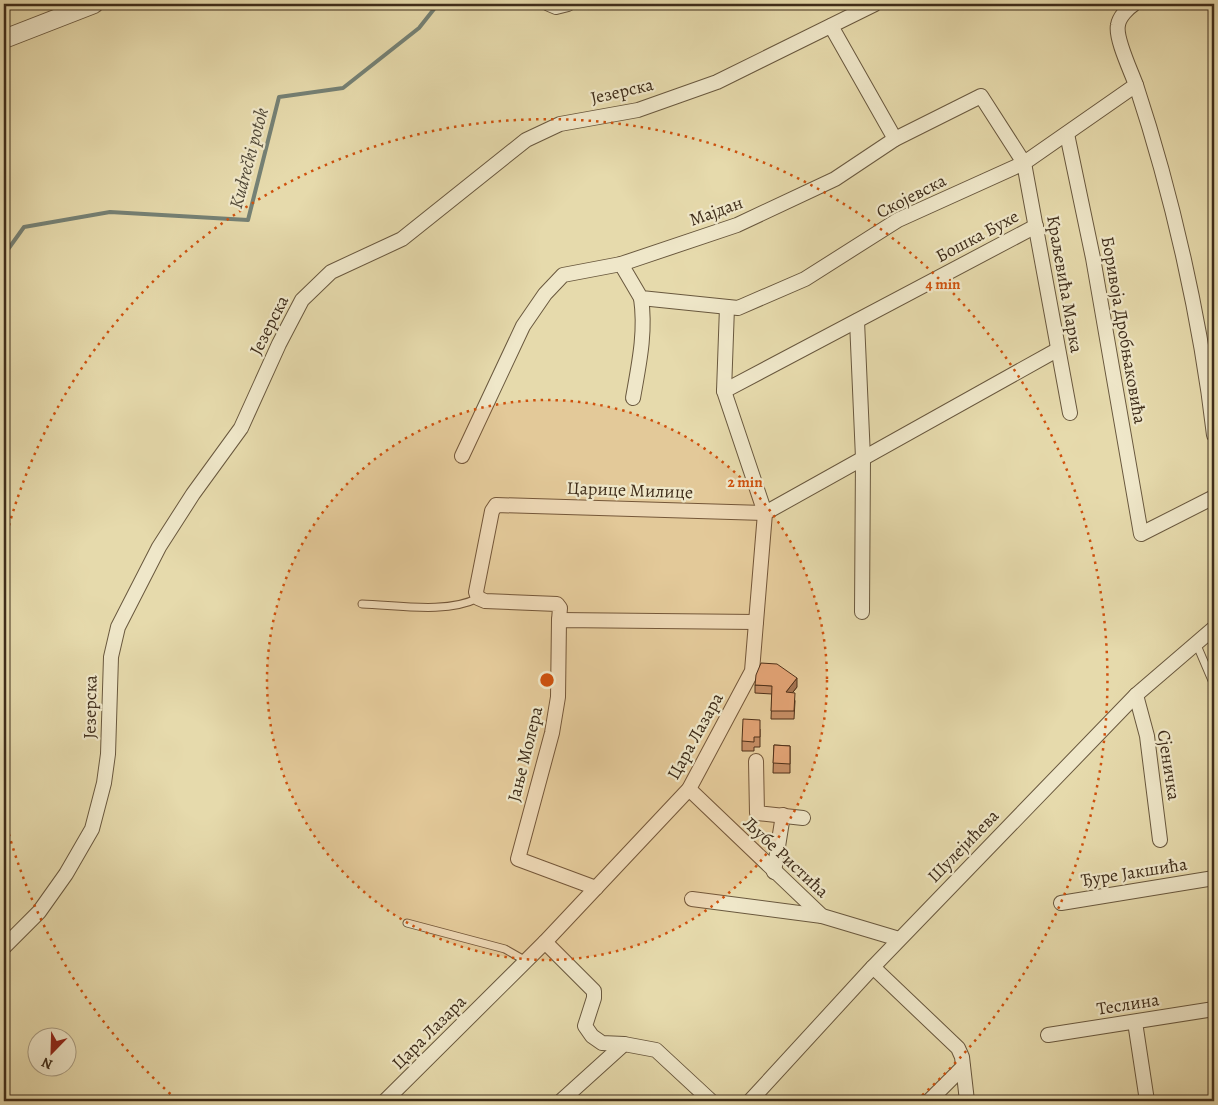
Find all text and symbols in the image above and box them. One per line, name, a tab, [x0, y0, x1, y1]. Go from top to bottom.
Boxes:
street label: Језерска	[588, 72, 656, 110]
water label: Kudrečki potok	[223, 105, 275, 212]
street label: Скојевска	[872, 168, 951, 224]
street label: Мајдан	[686, 190, 746, 232]
street label: Бошка Бухе	[931, 204, 1023, 268]
street label: Краљевића Марка	[1041, 213, 1089, 355]
street label: Боривоја Дробњаковића	[1096, 234, 1152, 426]
text: 4 min	[925, 274, 961, 294]
street label: Језерска	[244, 290, 295, 359]
text: 2 min	[727, 472, 763, 492]
street label: Царице Милице	[567, 476, 693, 504]
centre of rings	[538, 671, 556, 689]
street label: Језерска	[77, 674, 103, 739]
street label: Цара Лазара	[661, 688, 729, 784]
street label: Јање Молера	[502, 703, 549, 804]
street label: Сјеничка	[1152, 728, 1187, 803]
street label: Шулејићева	[922, 803, 1005, 888]
street label: Љубе Ристића	[738, 811, 835, 904]
street label: Ђуре Јакшића	[1079, 852, 1189, 892]
street label: Теслина	[1095, 987, 1162, 1021]
street label: Цара Лазара	[387, 989, 472, 1074]
north arrow	[28, 1028, 78, 1078]
text: N	[39, 1053, 56, 1074]

